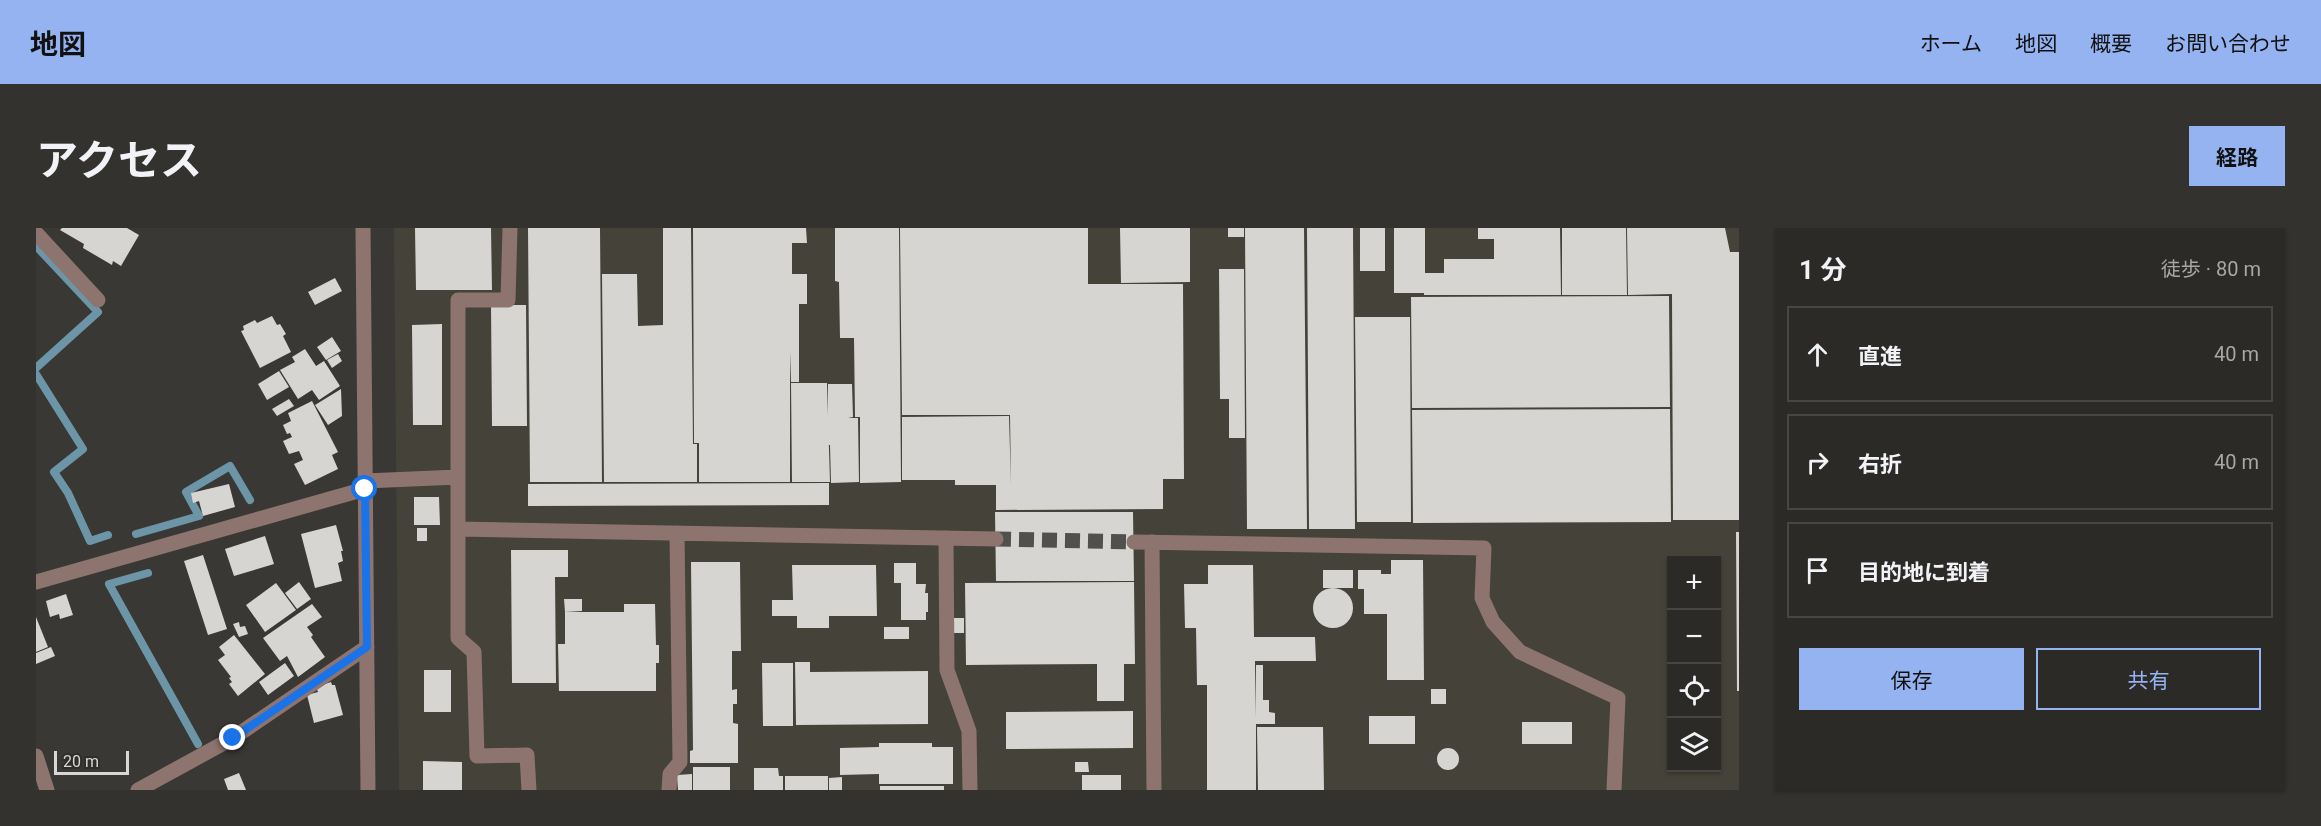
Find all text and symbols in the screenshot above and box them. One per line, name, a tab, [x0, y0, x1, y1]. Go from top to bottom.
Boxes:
text: 地図	[30, 28, 86, 61]
text: ホーム	[1920, 32, 1982, 56]
text: 地図	[2015, 32, 2057, 56]
text: 概要	[2090, 32, 2132, 56]
text: お問い合わせ	[2165, 32, 2291, 56]
button: 経路	[2189, 126, 2285, 186]
text: アクセス	[36, 136, 202, 185]
text: 1 分	[1799, 255, 1846, 285]
text: 徒歩 · 80 m	[2161, 257, 2261, 281]
icon: ahead	[1801, 338, 1834, 371]
text: 40 m	[2214, 342, 2259, 366]
text: 直進	[1858, 344, 1902, 369]
icon: right	[1801, 446, 1834, 479]
text: 40 m	[2214, 450, 2259, 474]
text: 右折	[1858, 452, 1902, 477]
route start	[351, 475, 377, 501]
icon: arrive	[1801, 554, 1834, 587]
map controls	[1667, 556, 1721, 772]
button: +	[1667, 556, 1721, 610]
text: 目的地に到着	[1858, 560, 1990, 585]
button: −	[1667, 610, 1721, 664]
button: 保存	[1799, 648, 2024, 710]
button: 共有	[2036, 648, 2261, 710]
button: locate	[1667, 664, 1721, 718]
button: layers	[1667, 718, 1721, 772]
route end	[219, 724, 245, 750]
scale bar	[54, 748, 129, 776]
text: 20 m	[63, 752, 99, 771]

